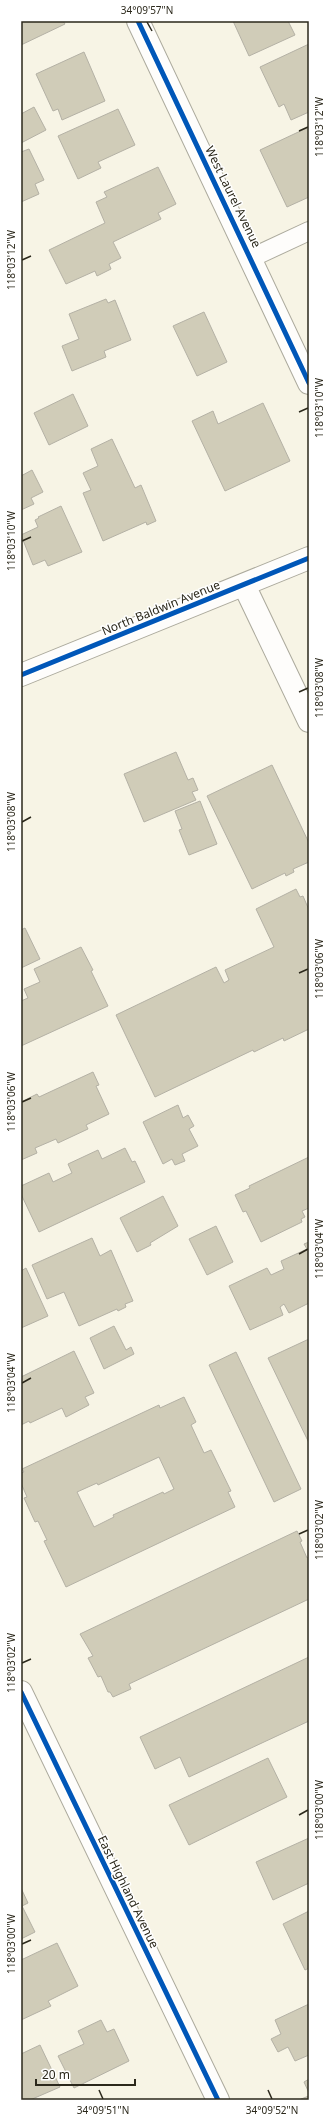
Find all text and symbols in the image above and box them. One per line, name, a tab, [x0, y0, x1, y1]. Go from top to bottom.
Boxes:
text: 34°09'57"N	[121, 3, 173, 17]
text: 118°03'12"W	[312, 96, 326, 157]
street label: West Laurel Avenue	[201, 143, 266, 251]
text: 118°03'12"W	[4, 229, 18, 290]
text: 118°03'10"W	[312, 377, 326, 438]
text: 118°03'10"W	[4, 510, 18, 571]
street label: North Baldwin Avenue	[99, 576, 223, 639]
text: 118°03'08"W	[312, 657, 326, 718]
text: 118°03'08"W	[4, 791, 18, 852]
text: 118°03'06"W	[312, 938, 326, 999]
text: 118°03'06"W	[4, 1071, 18, 1132]
text: 118°03'04"W	[312, 1218, 326, 1279]
text: 118°03'04"W	[4, 1352, 18, 1413]
text: 118°03'02"W	[312, 1499, 326, 1560]
text: 118°03'02"W	[4, 1632, 18, 1693]
text: 118°03'00"W	[312, 1779, 326, 1840]
street label: East Highland Avenue	[94, 1833, 163, 1951]
text: 118°03'00"W	[4, 1913, 18, 1974]
scale bar	[36, 2061, 135, 2087]
text: 20 m	[42, 2066, 70, 2083]
text: 34°09'51"N	[77, 2103, 129, 2117]
text: 34°09'52"N	[246, 2103, 298, 2117]

